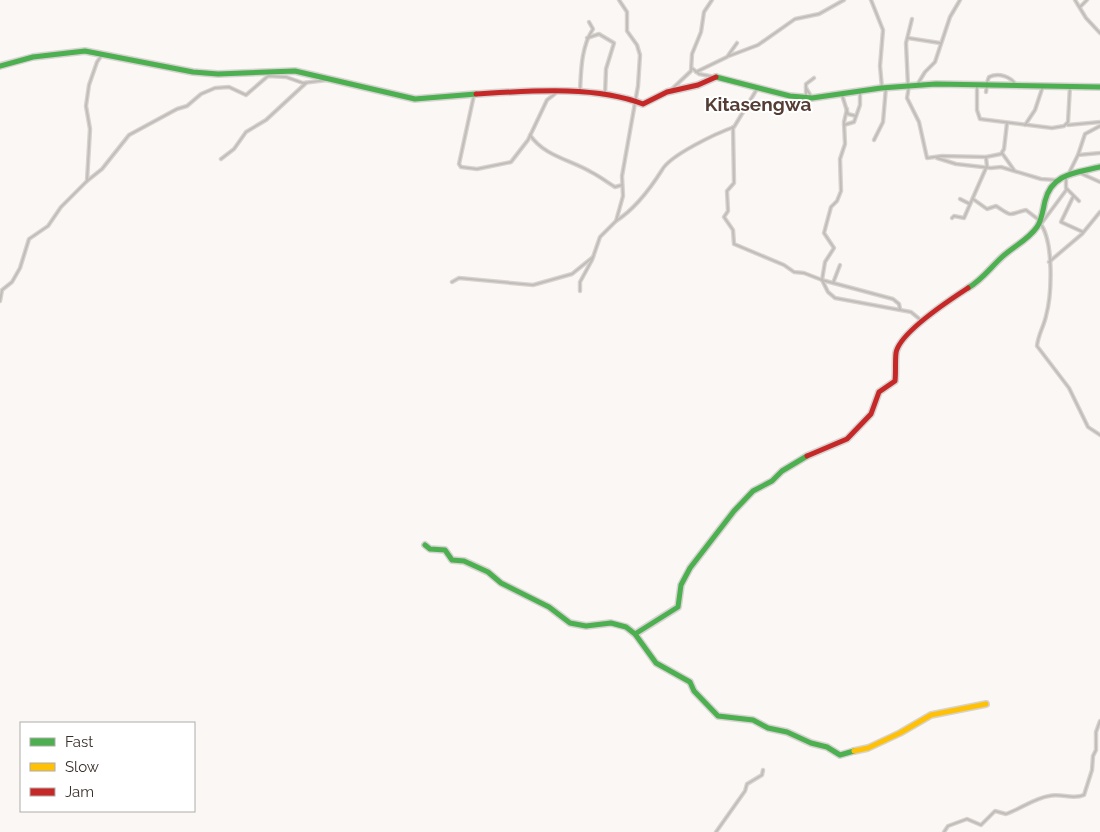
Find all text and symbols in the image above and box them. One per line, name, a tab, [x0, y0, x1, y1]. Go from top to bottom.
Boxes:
district label: Kitasengwa	[705, 93, 811, 115]
legend	[20, 722, 195, 812]
text: Fast	[65, 733, 93, 751]
text: Slow	[65, 758, 99, 776]
text: Jam	[65, 783, 94, 801]

